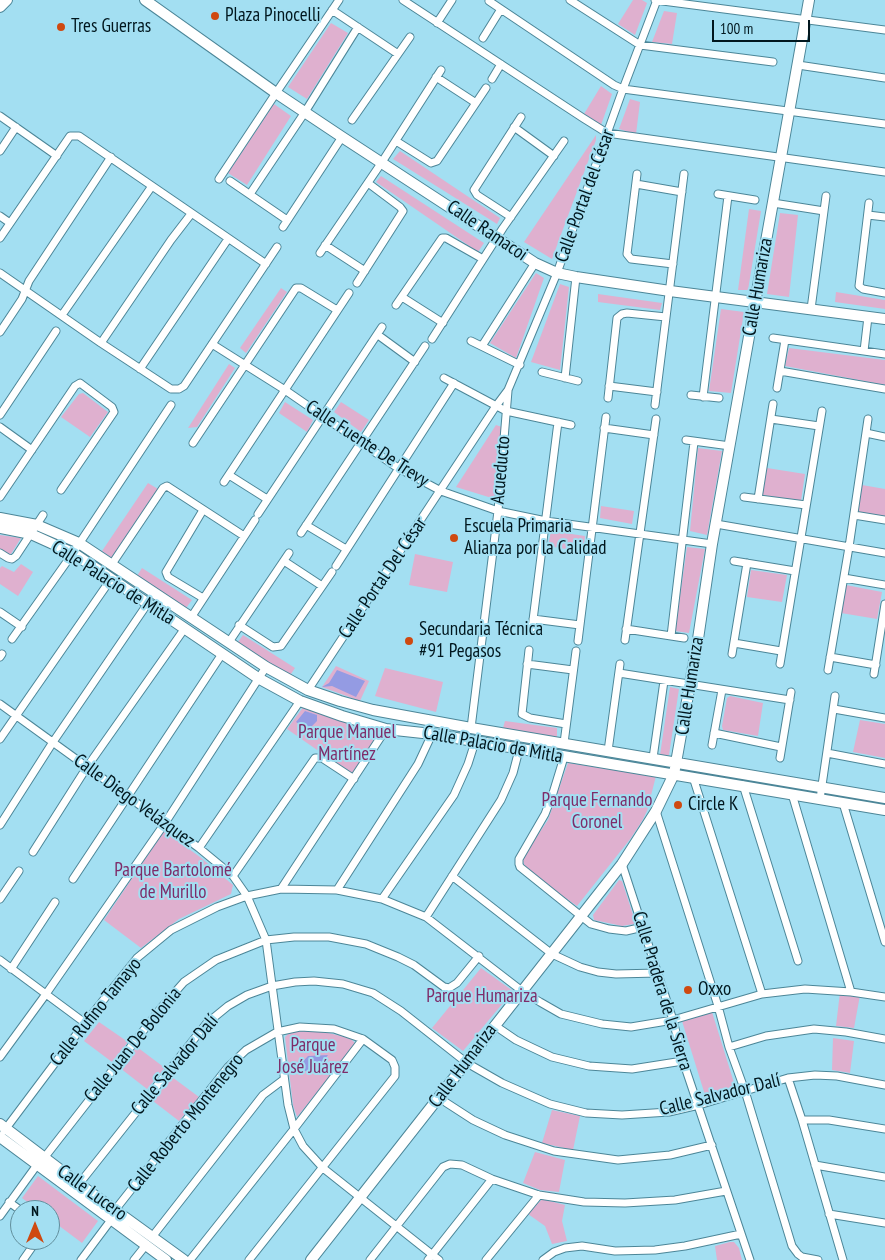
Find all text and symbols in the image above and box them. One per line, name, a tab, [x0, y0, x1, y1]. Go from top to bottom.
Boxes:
place label: Plaza Pinocelli	[225, 5, 321, 27]
marker: Plaza Pinocelli	[209, 10, 221, 22]
scale bar	[715, 10, 812, 42]
place label: Tres Guerras	[71, 16, 151, 38]
text: 100 m	[720, 19, 753, 38]
marker: Tres Guerras	[55, 21, 67, 33]
street label: Calle Portal del César	[550, 126, 620, 266]
street label: Calle Ramacoi	[442, 196, 532, 266]
street label: Calle Humariza	[738, 236, 778, 338]
street label: Calle Fuente De Trevy	[301, 396, 433, 492]
street label: Acueducto	[487, 435, 515, 505]
street label: Calle Portal Del César	[334, 513, 432, 643]
place label: Escuela Primaria Alianza por la Calidad	[464, 516, 606, 560]
marker: Escuela Primaria Alianza por la Calidad	[448, 532, 460, 544]
street label: Calle Palacio de Mitla	[47, 536, 179, 630]
place label: Secundaria Técnica #91 Pegasos	[419, 619, 543, 663]
marker: Secundaria Técnica #91 Pegasos	[403, 635, 415, 647]
street label: Calle Humariza	[671, 635, 709, 737]
park label: Parque Manuel Martínez	[298, 722, 396, 766]
street label: Calle Palacio de Mitla	[422, 722, 564, 768]
street label: Calle Diego Velázquez	[69, 749, 199, 853]
park label: Parque Fernando Coronel	[542, 790, 652, 834]
place label: Circle K	[688, 794, 738, 816]
marker: Circle K	[672, 799, 684, 811]
park label: Parque Bartolomé de Murillo	[114, 860, 232, 904]
street label: Calle Pradera de la Sierra	[627, 909, 697, 1073]
street label: Calle Rufino Tamayo	[45, 953, 147, 1071]
place label: Oxxo	[698, 979, 731, 1001]
street label: Calle Juan De Bolonia	[80, 983, 186, 1107]
marker: Oxxo	[682, 984, 694, 996]
park label: Parque Humariza	[426, 986, 538, 1008]
street label: Calle Salvador Dalí	[127, 1010, 223, 1120]
street label: Calle Humariza	[424, 1020, 502, 1112]
park label: Parque José Juárez	[277, 1035, 349, 1079]
street label: Calle Roberto Montenegro	[123, 1049, 249, 1197]
street label: Calle Salvador Dalí	[657, 1069, 783, 1121]
street label: Calle Lucero	[53, 1160, 131, 1226]
north arrow	[10, 1200, 60, 1250]
text: N	[31, 1202, 39, 1220]

